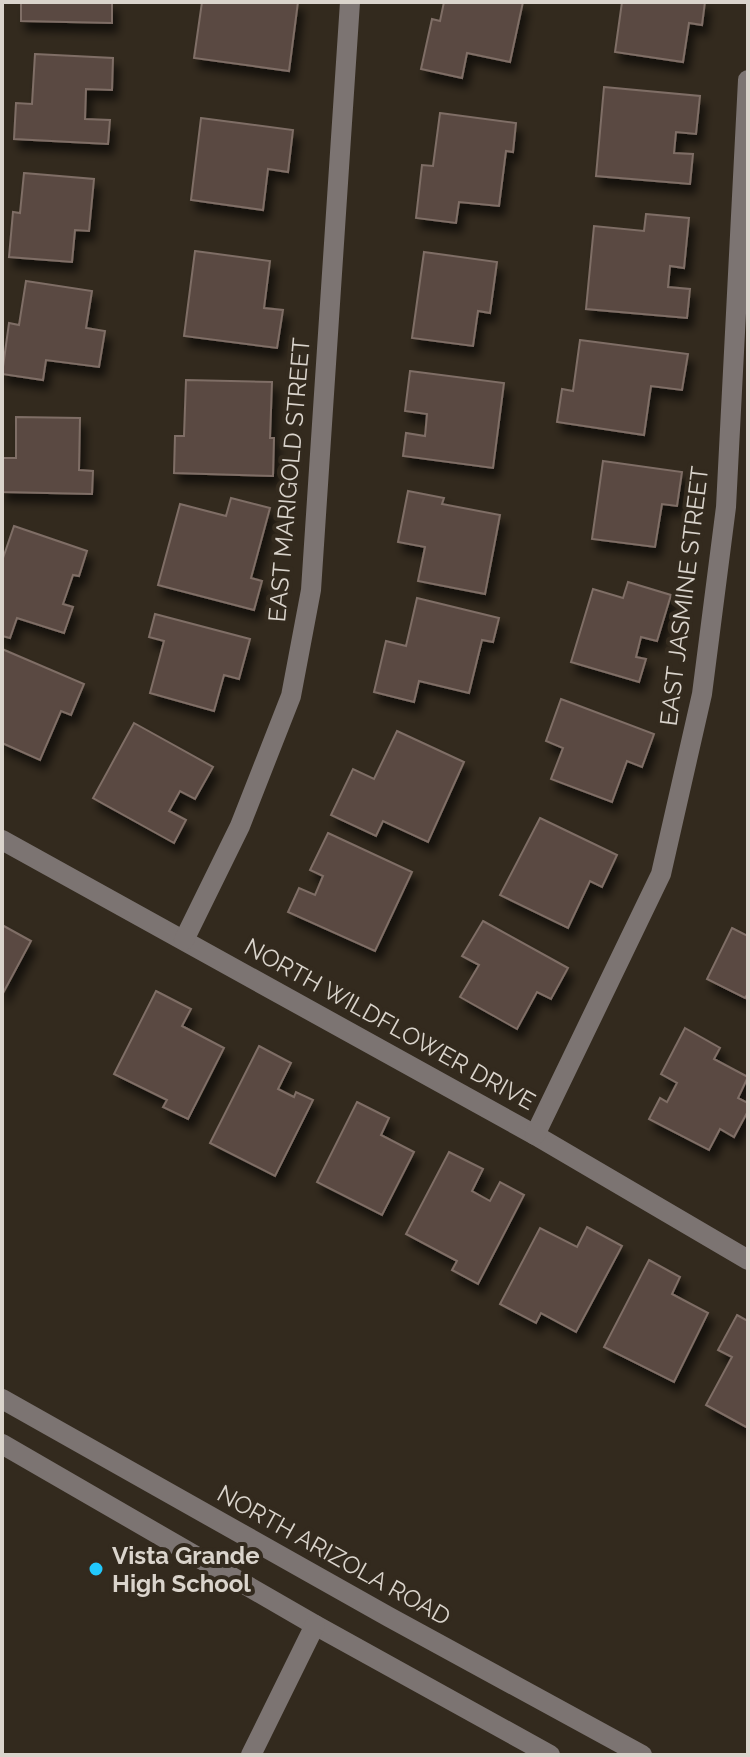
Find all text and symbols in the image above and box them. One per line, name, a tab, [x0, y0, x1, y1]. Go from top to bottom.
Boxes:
street label: EAST MARIGOLD STREET	[262, 336, 316, 623]
street label: EAST JASMINE STREET	[654, 464, 714, 727]
street label: NORTH WILDFLOWER DRIVE	[240, 932, 540, 1116]
street label: NORTH ARIZOLA ROAD	[212, 1479, 456, 1631]
place label: Vista Grande High School	[112, 1541, 260, 1598]
marker: Vista Grande High School	[87, 1560, 105, 1578]

